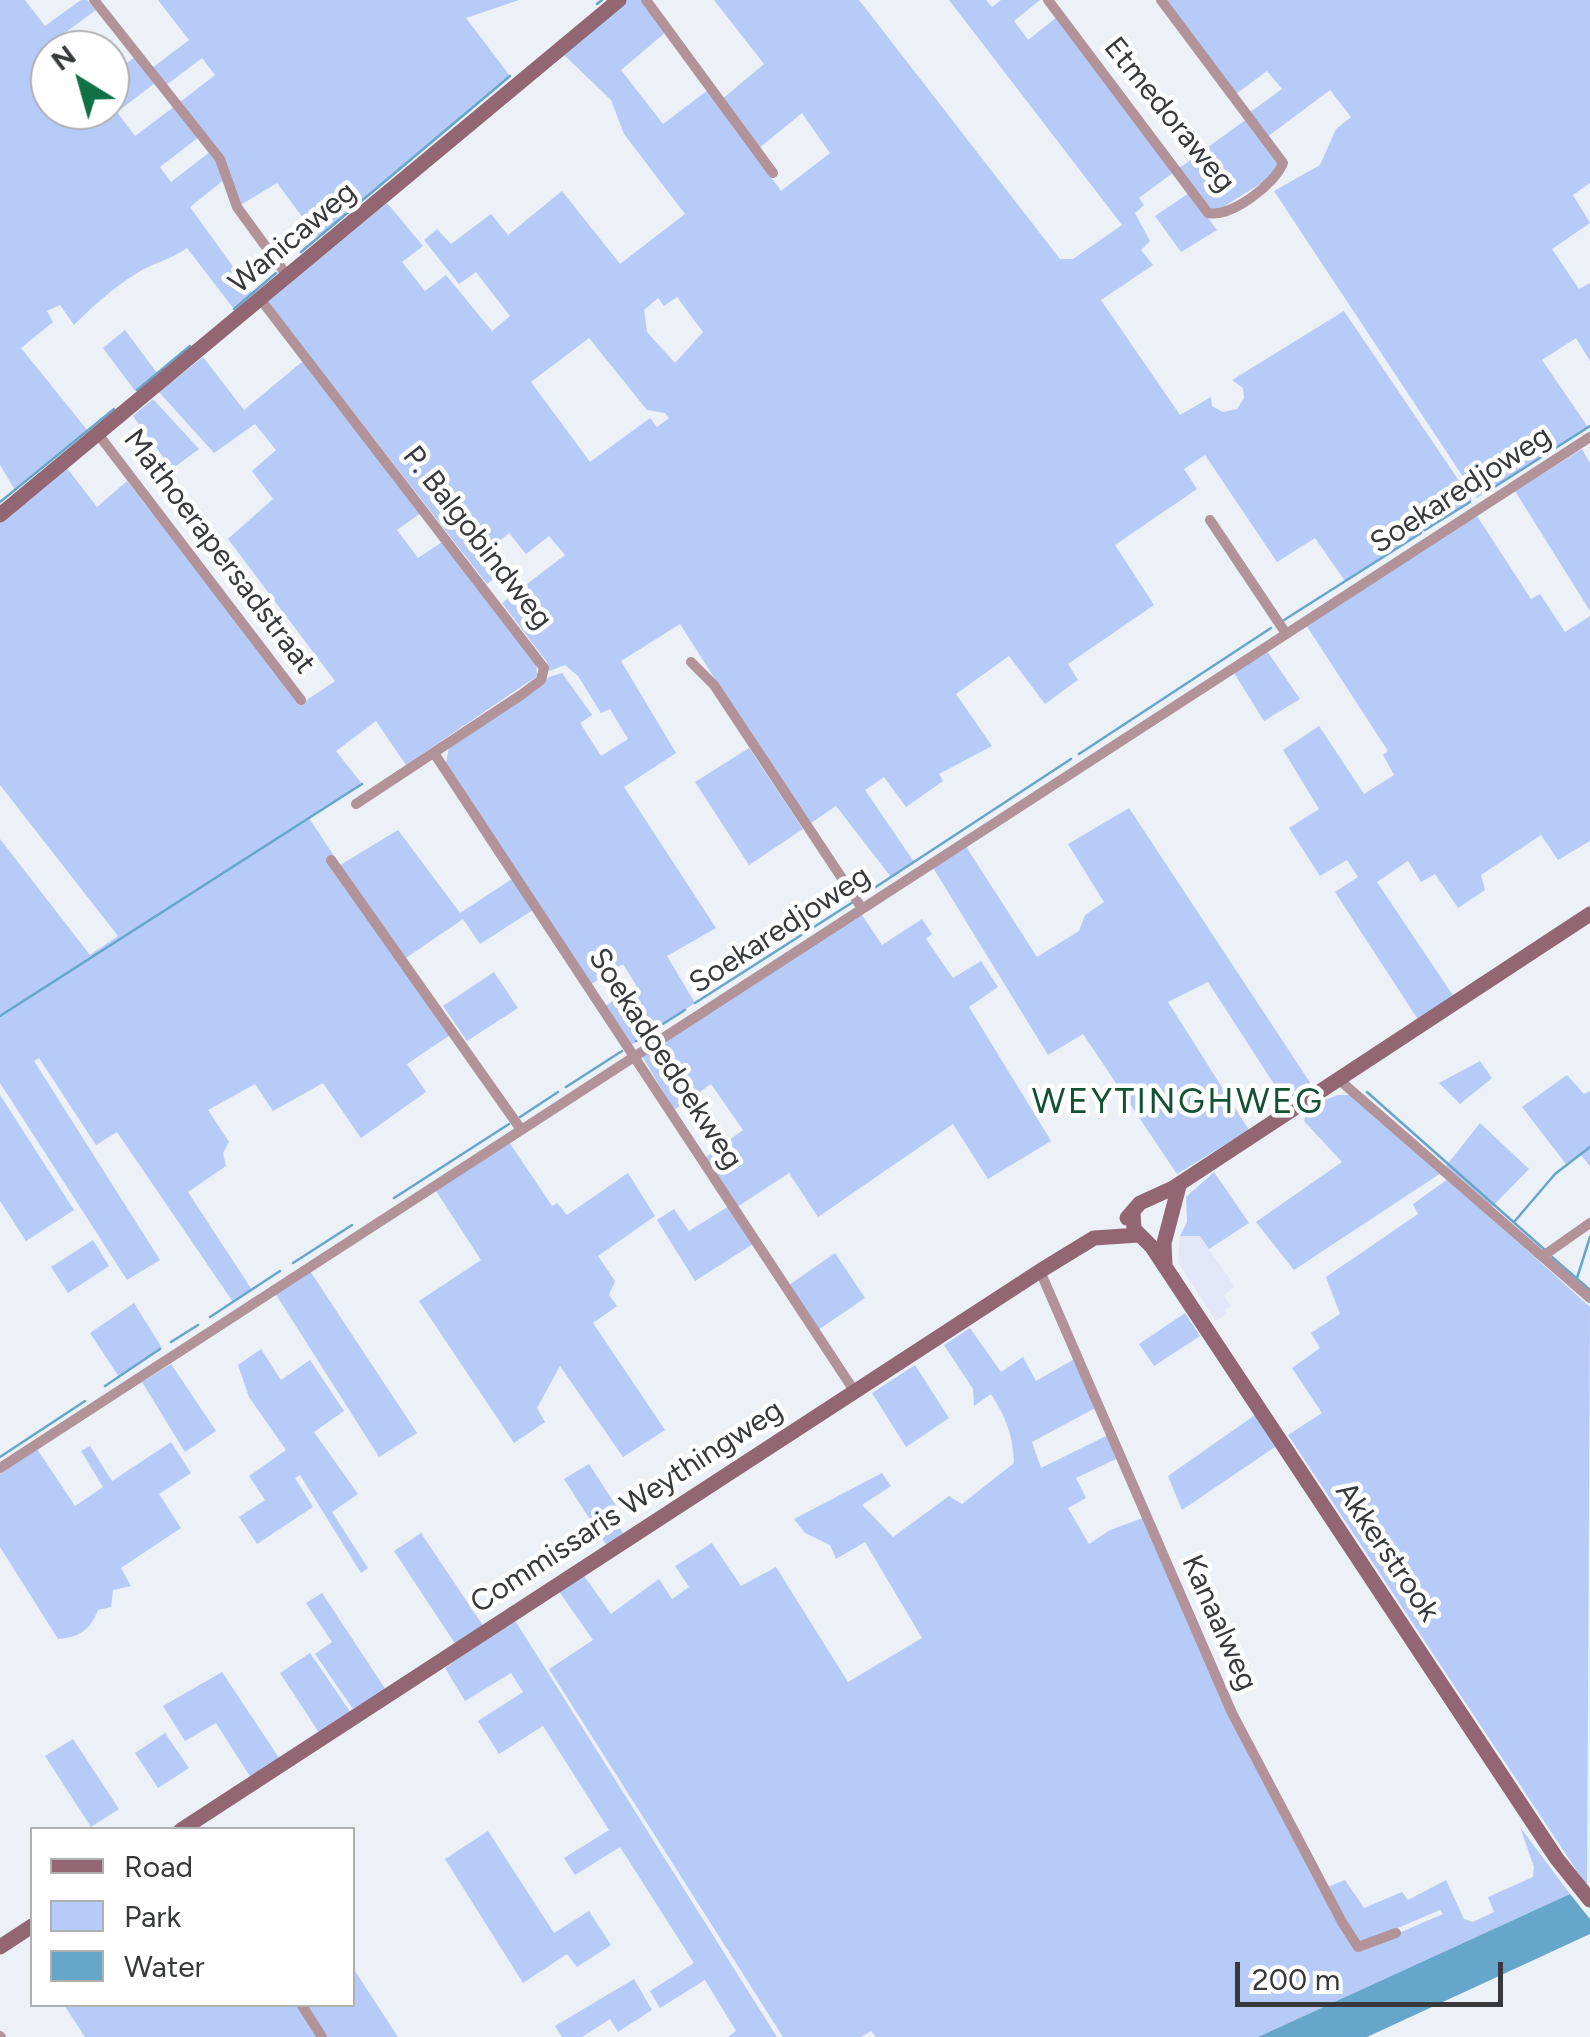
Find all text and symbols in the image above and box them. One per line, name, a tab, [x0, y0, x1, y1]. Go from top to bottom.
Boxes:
north arrow	[30, 30, 130, 130]
street label: Etmedoraweg	[1096, 30, 1242, 200]
text: N	[44, 38, 82, 78]
street label: Wanicaweg	[222, 174, 364, 302]
street label: Soekaredjoweg	[1364, 418, 1558, 562]
street label: Mathoerapersadstraat	[115, 423, 323, 681]
street label: P. Balgobindweg	[394, 439, 560, 637]
street label: Soekaredjoweg	[683, 858, 877, 1002]
street label: Soekadoedoekweg	[580, 942, 750, 1176]
district label: WEYTINGHWEG	[1032, 1082, 1324, 1124]
street label: Commissaris Weythingweg	[464, 1393, 790, 1621]
street label: Akkerstrook	[1327, 1475, 1447, 1629]
street label: Kanaalweg	[1173, 1550, 1265, 1696]
legend	[30, 1827, 355, 2007]
text: Road	[124, 1848, 193, 1885]
text: Park	[124, 1898, 181, 1935]
scale bar	[1240, 1942, 1508, 2004]
text: Water	[124, 1948, 205, 1985]
text: 200 m	[1252, 1961, 1340, 1998]

